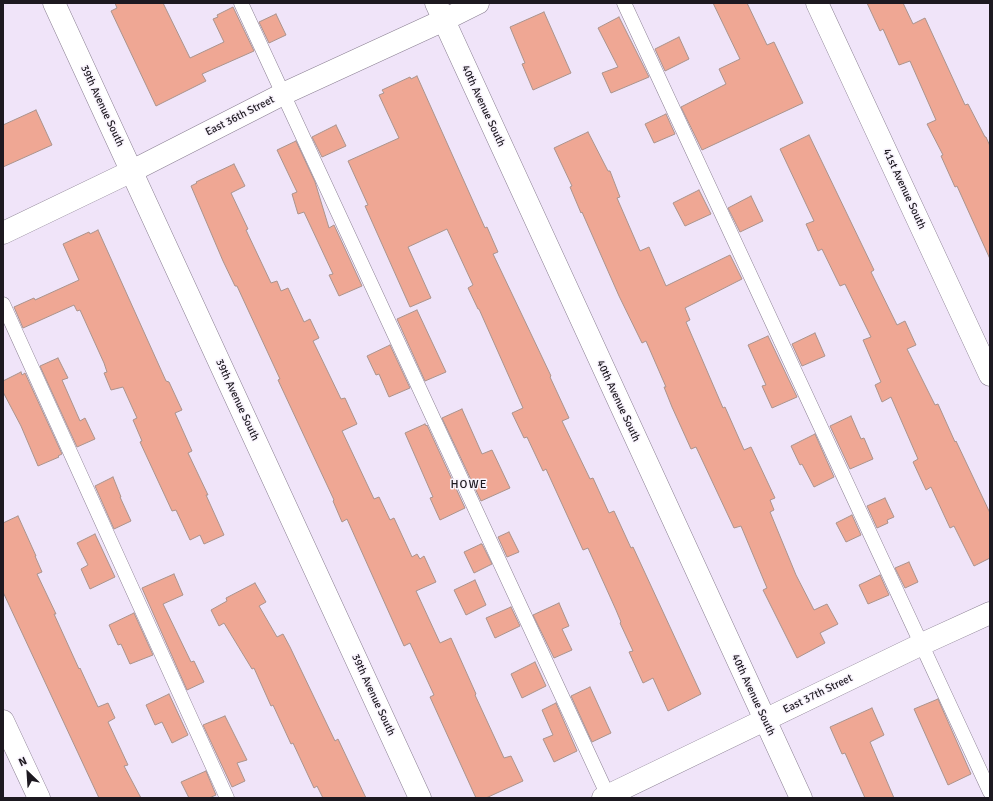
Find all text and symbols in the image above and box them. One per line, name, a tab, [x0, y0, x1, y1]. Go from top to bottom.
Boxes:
street label: 39th Avenue South	[77, 63, 127, 149]
street label: 40th Avenue South	[458, 63, 508, 149]
street label: East 36th Street	[203, 93, 277, 139]
street label: 41st Avenue South	[880, 147, 928, 231]
street label: 39th Avenue South	[212, 357, 262, 443]
street label: 40th Avenue South	[593, 358, 643, 444]
district label: HOWE	[451, 478, 487, 492]
street label: 39th Avenue South	[348, 652, 398, 738]
street label: 40th Avenue South	[728, 652, 778, 738]
street label: East 37th Street	[781, 671, 855, 717]
north arrow	[8, 753, 48, 793]
text: N	[17, 754, 29, 769]

